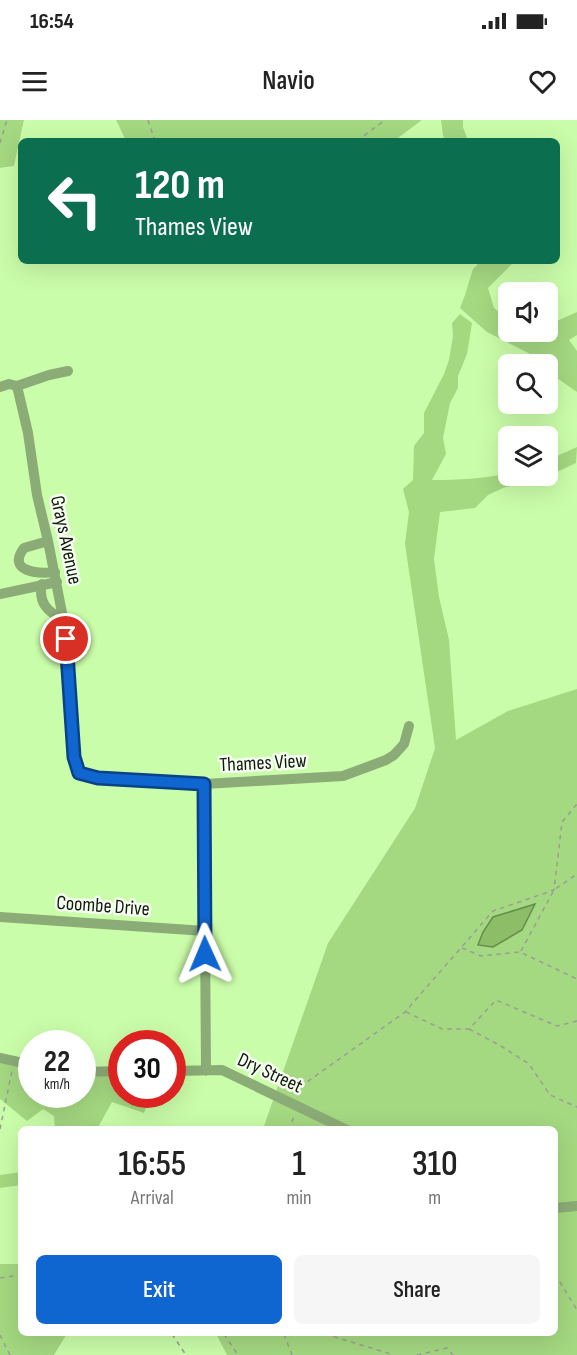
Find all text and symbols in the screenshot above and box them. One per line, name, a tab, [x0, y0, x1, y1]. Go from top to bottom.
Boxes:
text: 16:54	[30, 8, 74, 35]
icon: menu	[18, 65, 51, 98]
text: Navio	[262, 65, 315, 97]
icon: heart	[526, 65, 559, 98]
text: 120 m	[135, 160, 225, 211]
icon: left	[36, 162, 114, 240]
text: Thames View	[135, 211, 253, 243]
map controls	[498, 282, 558, 486]
button: sound	[498, 282, 558, 342]
button: search	[498, 354, 558, 414]
button: layers	[498, 426, 558, 486]
street label: Grays Avenue	[45, 493, 87, 587]
pin	[40, 613, 91, 664]
icon: arrive	[49, 622, 82, 655]
street label: Thames View	[219, 749, 307, 777]
street label: Coombe Drive	[56, 891, 150, 921]
position arrow	[173, 922, 237, 986]
speed limit sign: 30	[108, 1030, 186, 1108]
text: 22	[44, 1044, 70, 1080]
street label: Dry Street	[234, 1048, 306, 1098]
text: km/h	[44, 1075, 70, 1094]
text: 16:55	[118, 1143, 186, 1186]
text: 1	[292, 1143, 306, 1186]
text: 310	[412, 1143, 458, 1186]
text: Arrival	[131, 1186, 174, 1210]
text: min	[286, 1186, 312, 1210]
text: m	[428, 1186, 441, 1210]
button: Exit	[36, 1255, 282, 1324]
button: Share	[294, 1255, 540, 1324]

